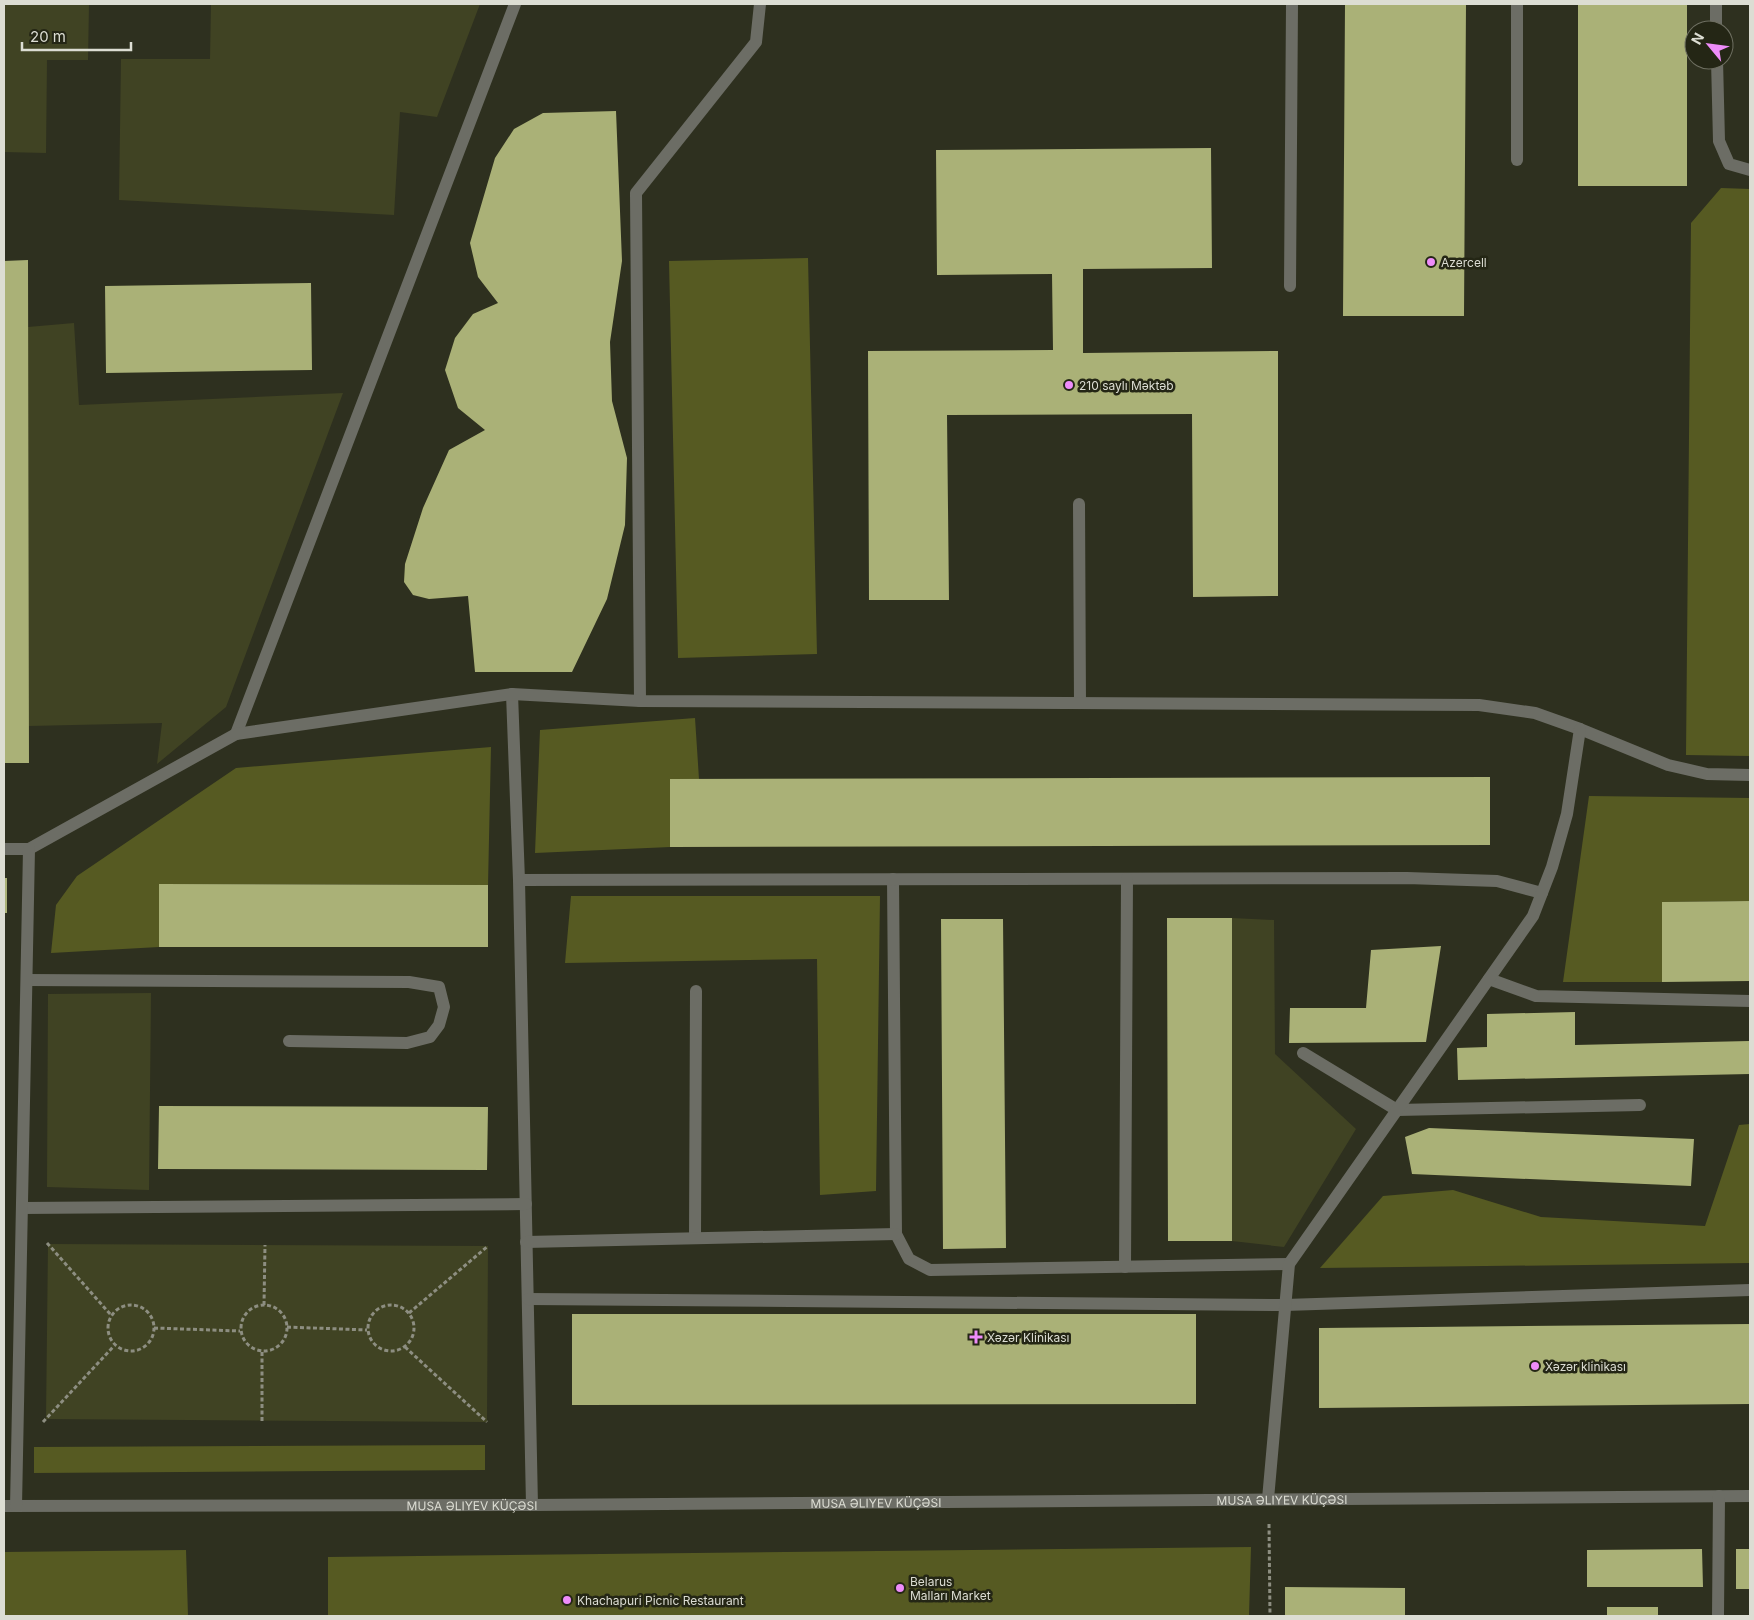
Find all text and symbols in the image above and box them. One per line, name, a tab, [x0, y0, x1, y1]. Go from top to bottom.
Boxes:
scale bar	[22, 20, 131, 52]
north arrow	[1684, 20, 1734, 70]
text: 20 m	[30, 27, 66, 46]
text: N	[1687, 30, 1707, 47]
place label: Azercell	[1441, 255, 1487, 270]
marker: Azercell	[1425, 256, 1437, 268]
place label: 210 saylı Məktəb	[1079, 378, 1174, 393]
marker: 210 saylı Məktəb	[1063, 379, 1075, 391]
marker: Xəzər Klinikası	[969, 1330, 983, 1344]
place label: Xəzər Klinikası	[987, 1330, 1069, 1345]
place label: Xəzər klinikası	[1545, 1359, 1626, 1374]
marker: Xəzər klinikası	[1529, 1360, 1541, 1372]
street label: MUSA ƏLIYEV KÜÇƏSI	[1217, 1491, 1347, 1507]
street label: MUSA ƏLIYEV KÜÇƏSI	[811, 1494, 941, 1510]
street label: MUSA ƏLIYEV KÜÇƏSI	[407, 1497, 537, 1513]
place label: Belarus Malları Market	[910, 1574, 991, 1603]
marker: Belarus Malları Market	[894, 1582, 906, 1594]
place label: Khachapuri Picnic Restaurant	[577, 1593, 744, 1608]
marker: Khachapuri Picnic Restaurant	[561, 1594, 573, 1606]

